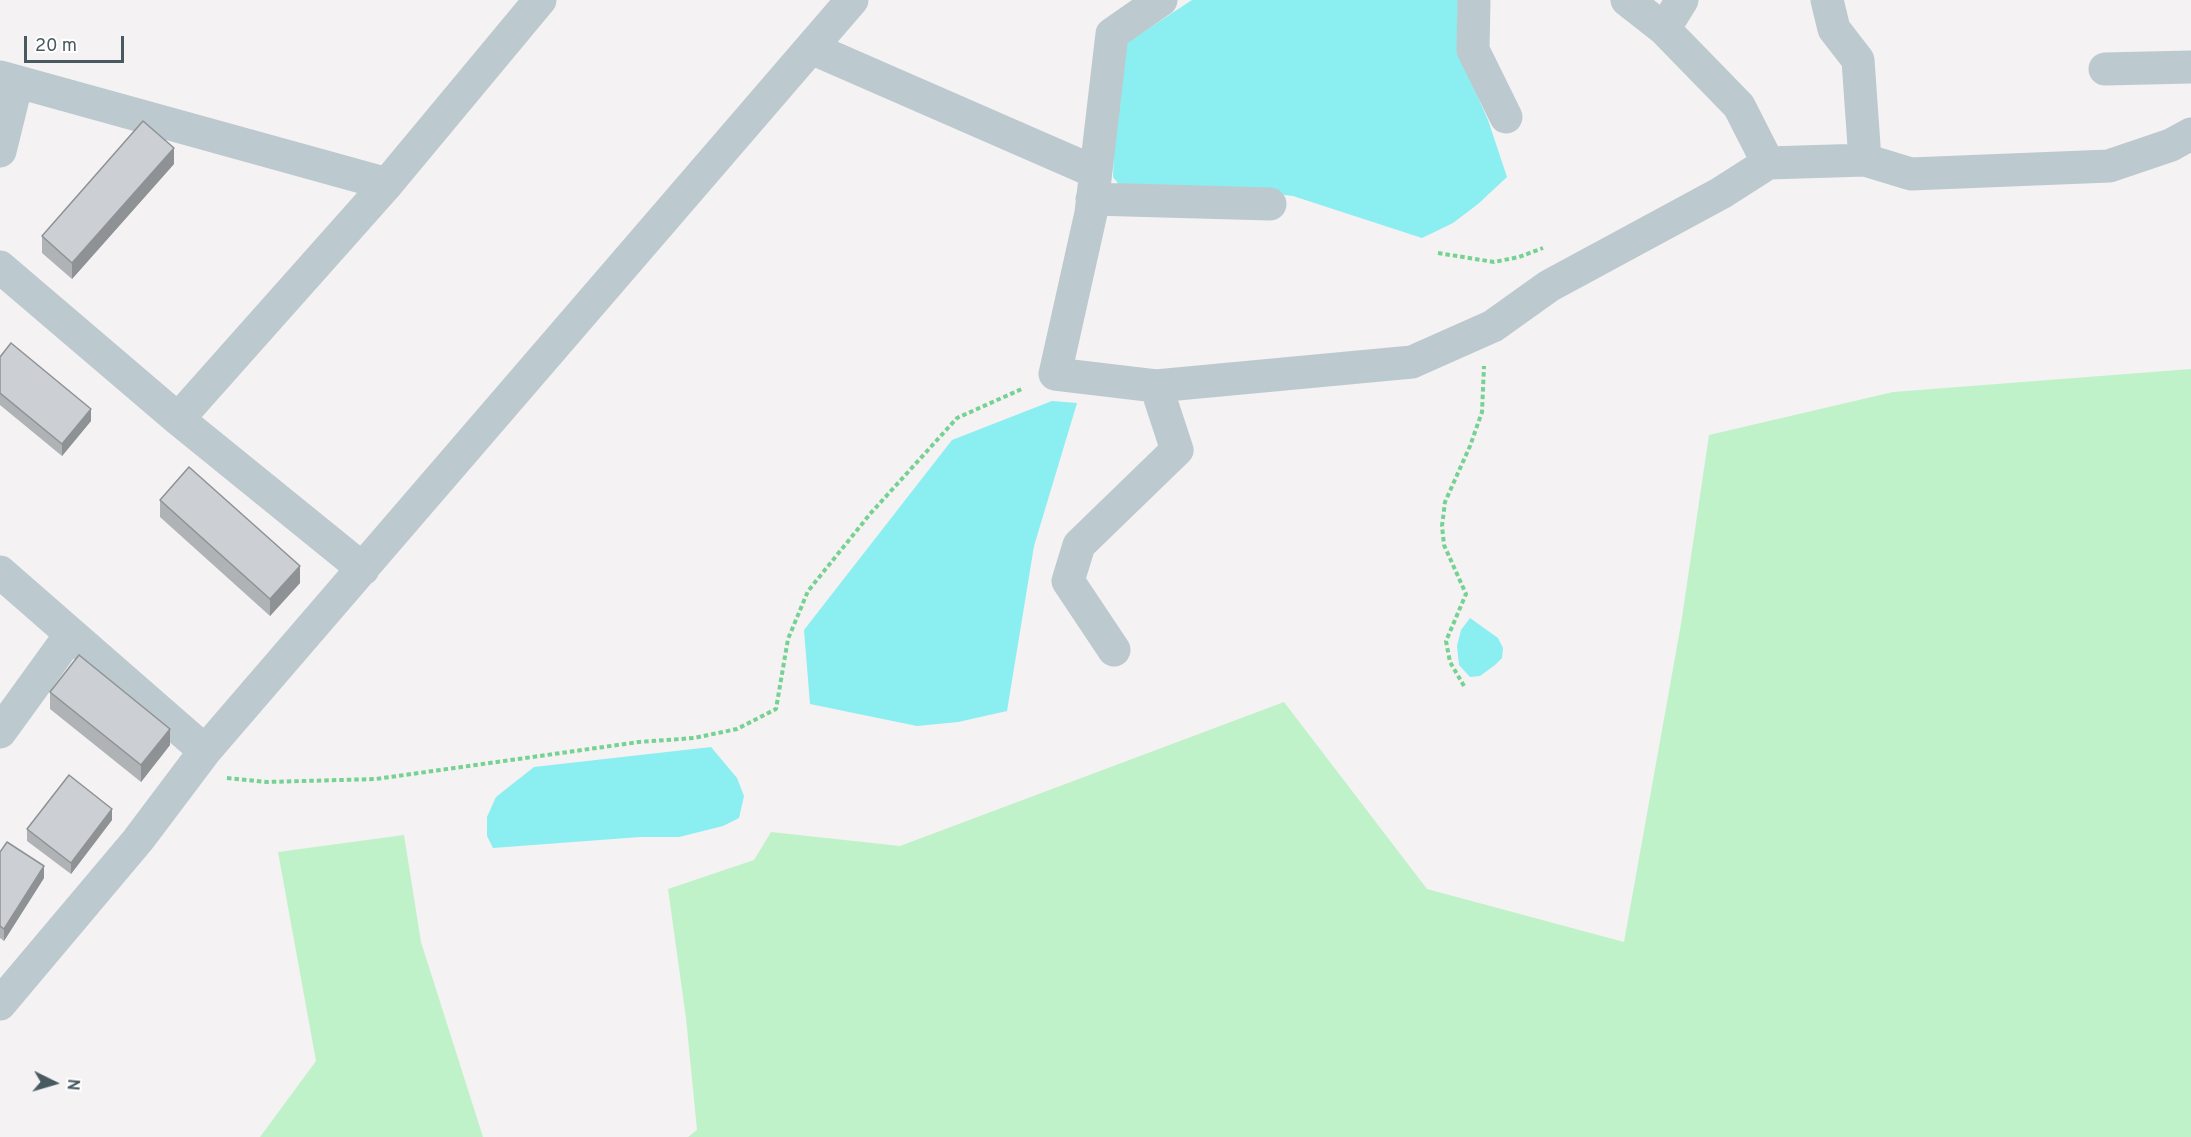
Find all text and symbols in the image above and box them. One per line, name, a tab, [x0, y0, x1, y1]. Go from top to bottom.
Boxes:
scale bar	[27, 24, 128, 62]
text: 20 m	[35, 35, 77, 58]
north arrow	[24, 1053, 84, 1113]
text: N	[61, 1078, 82, 1091]

